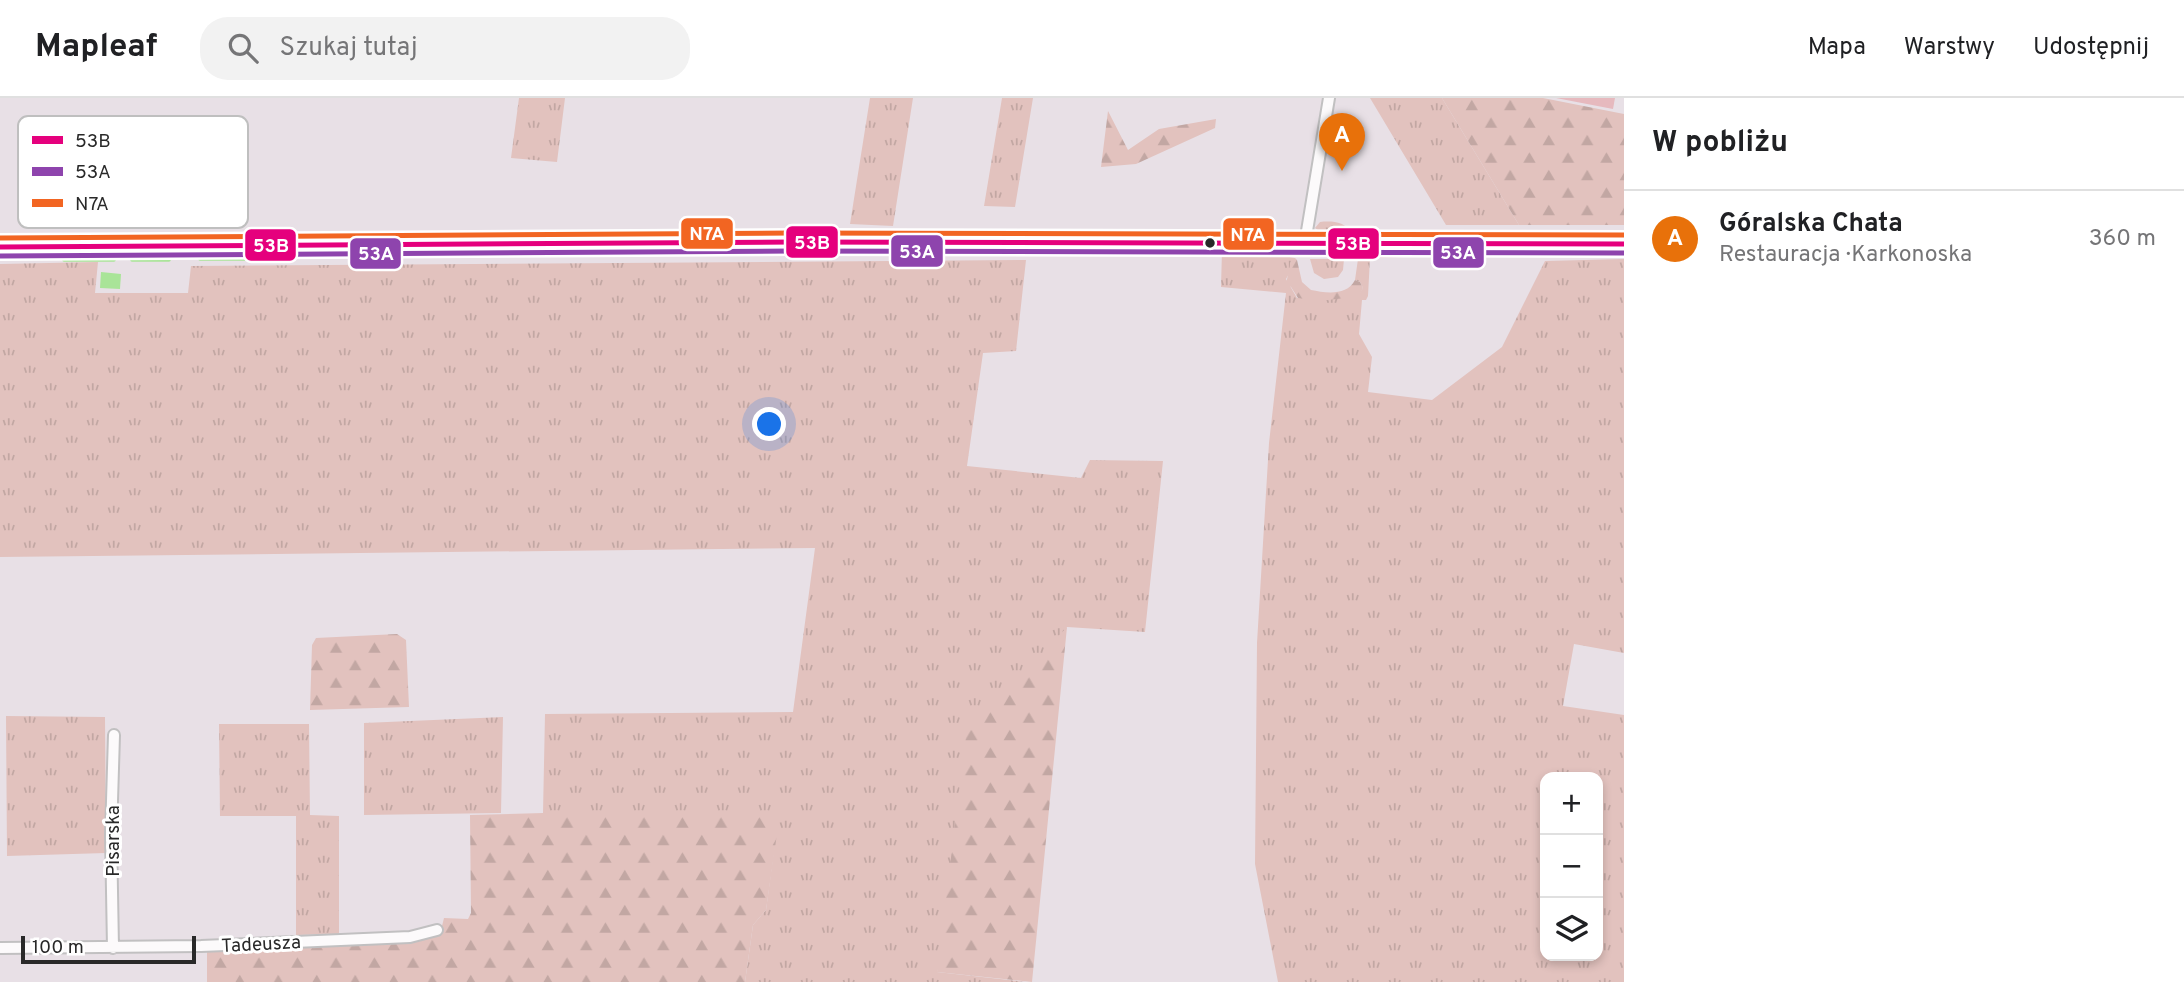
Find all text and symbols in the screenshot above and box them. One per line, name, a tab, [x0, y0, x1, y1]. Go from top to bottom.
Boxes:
search box	[200, 17, 690, 80]
text: Mapleaf	[35, 27, 158, 69]
icon: search	[224, 29, 262, 67]
text: Szukaj tutaj	[280, 32, 418, 65]
text: Mapa	[1808, 33, 1866, 63]
text: Warstwy	[1904, 33, 1995, 63]
text: Udostępnij	[2033, 33, 2149, 63]
pin: A	[1319, 113, 1365, 171]
legend	[18, 116, 248, 228]
text: W pobliżu	[1652, 125, 1788, 162]
text: 53B	[75, 130, 111, 154]
text: 53A	[75, 161, 111, 185]
text: N7A	[75, 193, 109, 217]
text: Góralska Chata	[1719, 208, 1903, 241]
line badge: N7A	[680, 217, 734, 250]
line badge: N7A	[1222, 217, 1275, 251]
text: N7A	[689, 223, 725, 247]
text: N7A	[1230, 224, 1266, 248]
line badge: 53B	[785, 225, 839, 259]
text: A	[1667, 225, 1683, 254]
text: 360 m	[2089, 225, 2156, 254]
line badge: 53B	[1327, 227, 1380, 260]
line badge: 53B	[244, 228, 297, 262]
text: 53B	[794, 232, 830, 256]
text: 53B	[1335, 233, 1371, 257]
line badge: 53A	[890, 234, 944, 268]
text: 53B	[253, 235, 289, 259]
unlabelled marker	[1203, 236, 1217, 250]
line badge: 53A	[1432, 236, 1485, 269]
line badge: 53A	[349, 237, 402, 270]
text: 53A	[899, 241, 935, 265]
text: Restauracja · Karkonoska	[1719, 241, 1972, 270]
text: 53A	[1440, 242, 1476, 266]
text: 53A	[358, 243, 394, 267]
your location	[752, 407, 786, 441]
map controls	[1540, 772, 1603, 961]
button: +	[1540, 772, 1603, 835]
street label: Pisarska	[102, 805, 126, 877]
button: −	[1540, 835, 1603, 898]
button: layers	[1540, 898, 1603, 961]
street label: Tadeusza	[221, 931, 302, 959]
scale bar	[21, 933, 196, 965]
text: 100 m	[32, 936, 84, 960]

